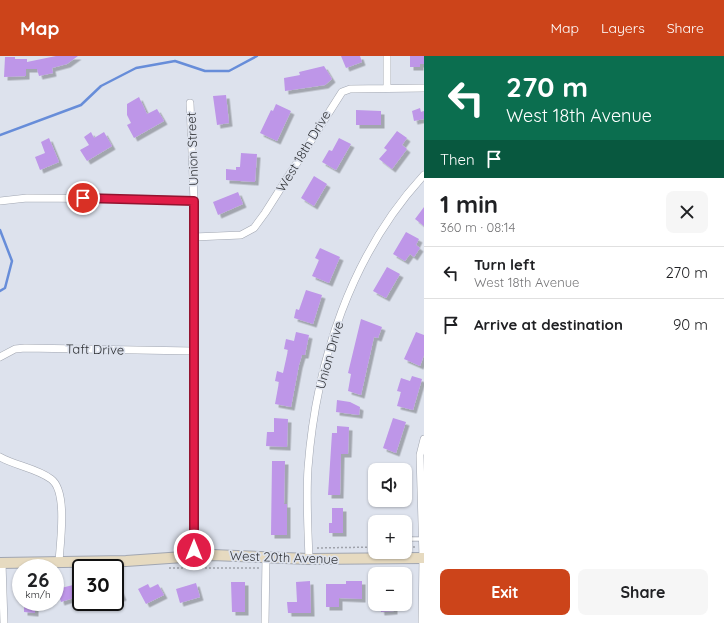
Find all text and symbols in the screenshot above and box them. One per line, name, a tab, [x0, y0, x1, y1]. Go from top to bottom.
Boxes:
text: Map	[20, 16, 59, 40]
text: Map	[550, 19, 579, 37]
text: Layers	[601, 19, 645, 37]
text: Share	[667, 19, 704, 37]
text: 270 m	[506, 69, 588, 104]
icon: left	[440, 72, 492, 124]
text: West 18th Avenue	[506, 104, 652, 127]
street label: West 18th Drive	[272, 107, 334, 195]
street label: Union Street	[183, 112, 201, 186]
icon: arrive	[483, 148, 505, 170]
text: Then	[440, 150, 475, 169]
pin	[66, 181, 100, 215]
icon: arrive	[72, 187, 94, 209]
text: 1 min	[440, 189, 498, 219]
button: close	[666, 191, 708, 233]
text: 360 m · 08:14	[440, 219, 515, 235]
text: Turn left	[474, 255, 536, 274]
icon: left	[440, 262, 462, 284]
text: 270 m	[666, 263, 708, 282]
text: West 18th Avenue	[474, 274, 579, 290]
icon: arrive	[440, 314, 462, 336]
text: Arrive at destination	[474, 315, 623, 334]
text: 90 m	[673, 315, 708, 334]
street label: Union Drive	[312, 319, 346, 391]
street label: Taft Drive	[66, 340, 124, 358]
map controls	[368, 463, 412, 611]
button: sound	[368, 463, 412, 507]
button: +	[368, 515, 412, 559]
position arrow	[173, 529, 215, 571]
street label: West 20th Avenue	[230, 547, 338, 567]
speed limit sign: 30	[72, 559, 124, 611]
text: 26	[27, 567, 49, 592]
button: −	[368, 567, 412, 611]
button: Exit	[440, 569, 570, 615]
button: Share	[578, 569, 708, 615]
text: km/h	[25, 588, 51, 601]

